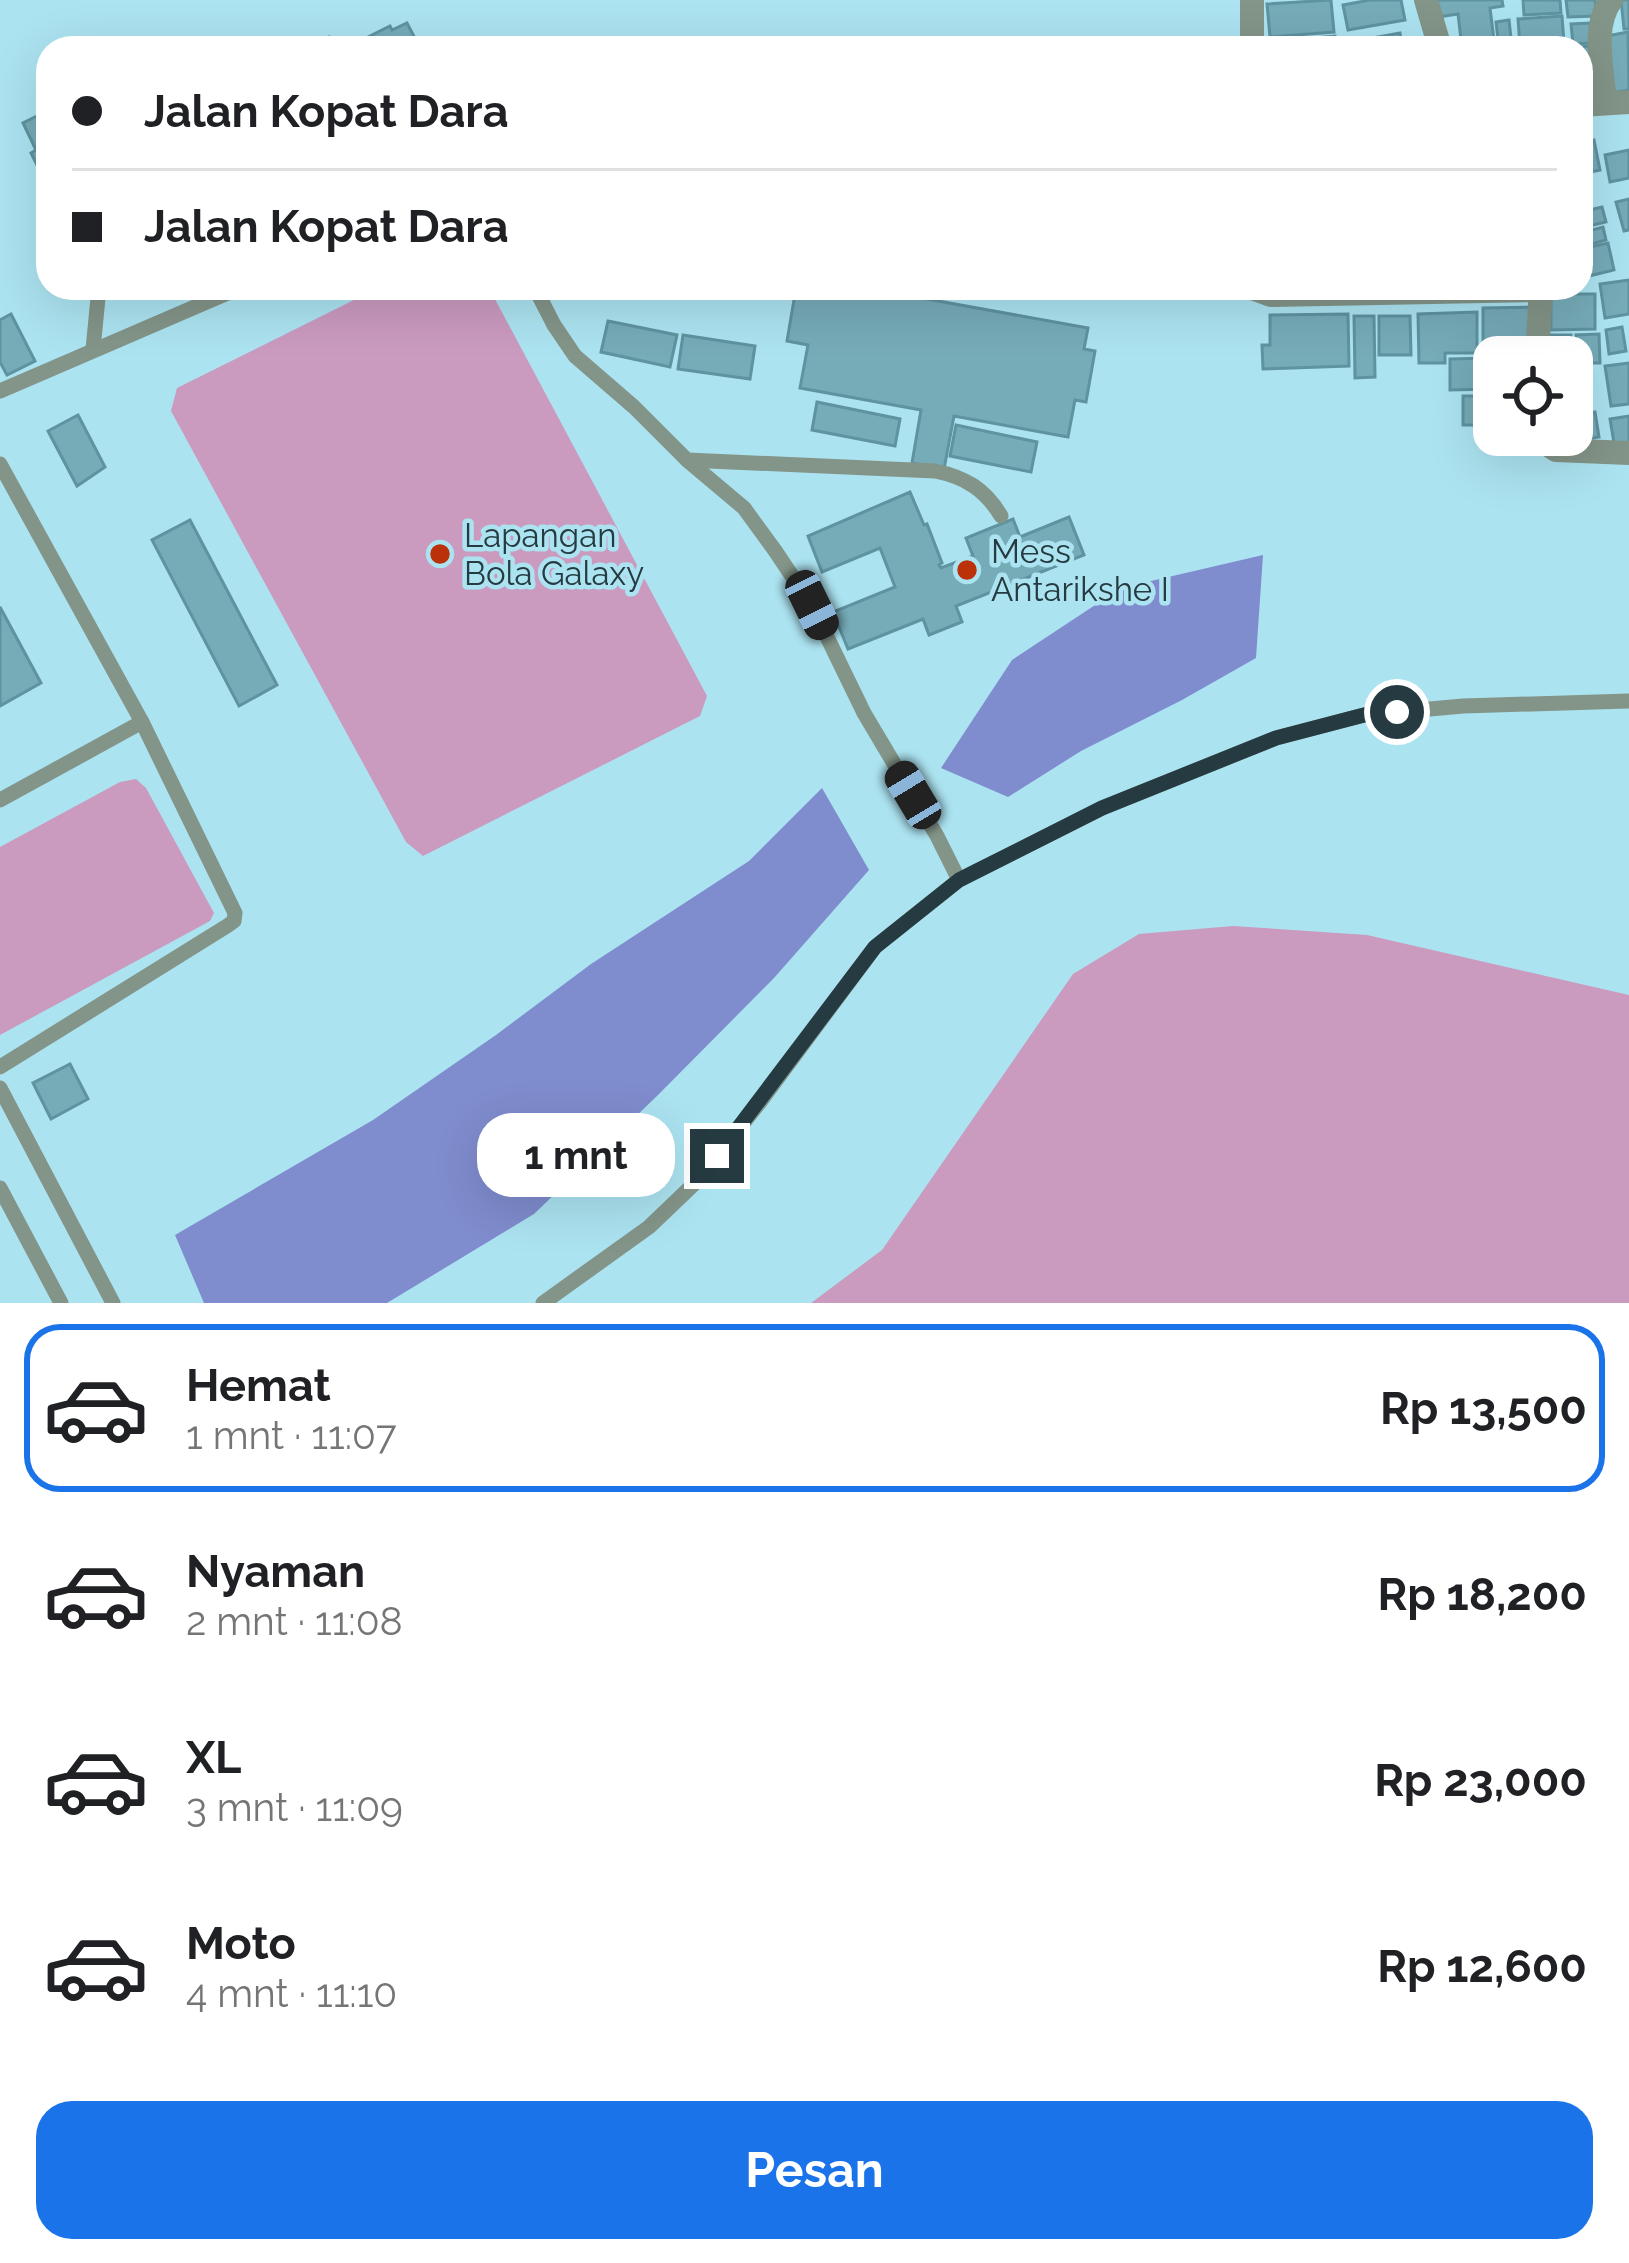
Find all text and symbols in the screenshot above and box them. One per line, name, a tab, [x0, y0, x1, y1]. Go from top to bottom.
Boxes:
text: Jalan Kopat Dara	[144, 85, 509, 138]
text: Jalan Kopat Dara	[144, 200, 509, 253]
map controls	[1473, 336, 1593, 456]
button: locate	[1473, 336, 1593, 456]
place label: Lapangan Bola Galaxy	[464, 516, 644, 593]
place label: Mess Antarikshe I	[991, 532, 1169, 609]
marker: Lapangan Bola Galaxy	[427, 541, 453, 567]
marker: Mess Antarikshe I	[954, 557, 980, 583]
car	[780, 565, 844, 645]
route start	[1370, 685, 1424, 739]
car	[879, 755, 947, 835]
callout: 1 mnt	[477, 1114, 675, 1198]
route end	[690, 1129, 744, 1183]
text: 1 mnt	[524, 1132, 628, 1178]
icon: car	[42, 1354, 150, 1462]
text: Hemat	[186, 1359, 331, 1412]
text: Rp 13,500	[1380, 1382, 1587, 1435]
text: 1 mnt · 11:07	[186, 1412, 397, 1458]
icon: car	[42, 1540, 150, 1648]
text: Nyaman	[186, 1545, 365, 1598]
text: Rp 18,200	[1377, 1568, 1587, 1621]
text: 2 mnt · 11:08	[186, 1598, 403, 1644]
icon: car	[42, 1726, 150, 1834]
text: XL	[186, 1731, 241, 1784]
text: Rp 23,000	[1374, 1754, 1587, 1807]
text: 3 mnt · 11:09	[186, 1784, 403, 1830]
icon: car	[42, 1912, 150, 2020]
text: Moto	[186, 1917, 296, 1970]
text: Rp 12,600	[1377, 1940, 1587, 1993]
text: 4 mnt · 11:10	[186, 1970, 397, 2016]
button: Pesan	[36, 2101, 1593, 2239]

